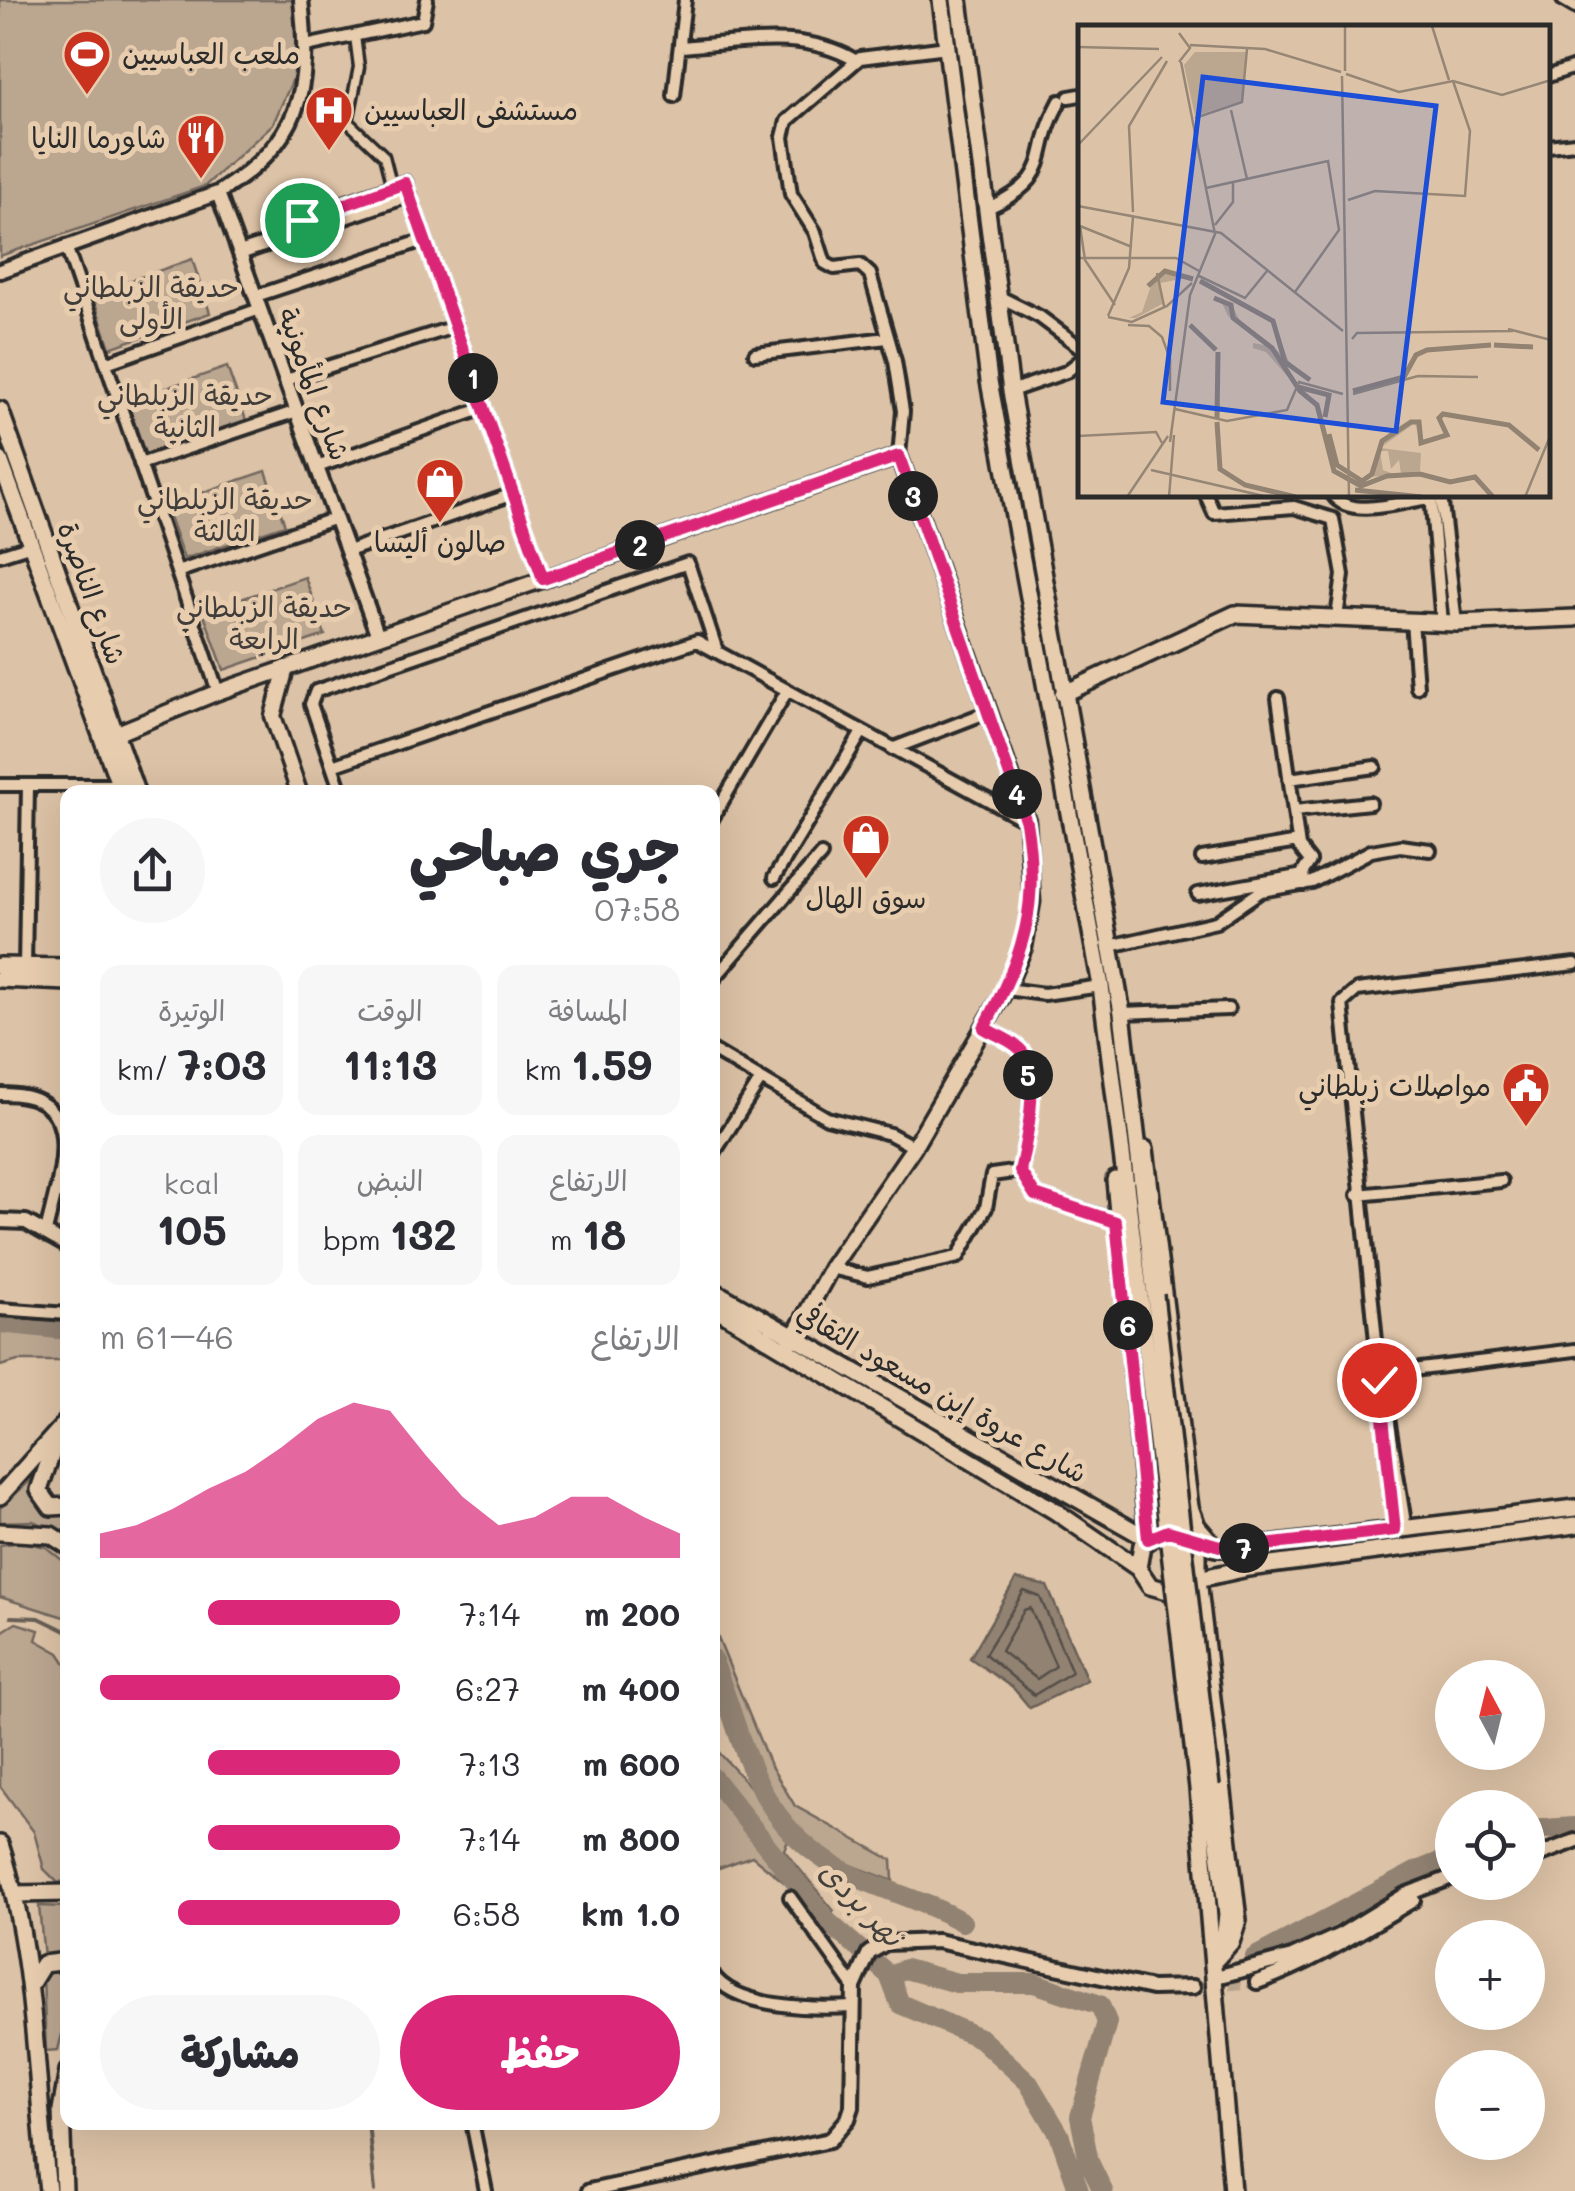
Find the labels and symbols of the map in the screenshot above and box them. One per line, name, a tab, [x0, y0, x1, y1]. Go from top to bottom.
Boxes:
inset map	[1078, 25, 1550, 498]
sports icon: ملعب العباسيين	[61, 28, 113, 96]
place label: ملعب العباسيين	[122, 35, 300, 72]
hospital icon: مستشفى العباسيين	[303, 84, 355, 152]
place label: مستشفى العباسيين	[364, 91, 578, 128]
restaurant icon: شاورما النايا	[175, 112, 227, 180]
place label: شاورما النايا	[31, 119, 166, 156]
pin	[260, 178, 345, 263]
park label: حديقة الزبلطاني الأولى	[63, 268, 239, 337]
street label: شارع المأمونية	[268, 302, 359, 466]
pin: 1	[448, 353, 498, 403]
park label: حديقة الزبلطاني الثانية	[97, 376, 273, 444]
shop icon: صالون أليسا	[414, 456, 466, 524]
pin: 3	[888, 471, 938, 521]
park label: حديقة الزبلطاني الثالثة	[137, 480, 313, 548]
street label: شارع الناصرة	[48, 516, 135, 670]
pin: 2	[615, 520, 665, 570]
place label: صالون أليسا	[374, 523, 506, 561]
park label: حديقة الزبلطاني الرابعة	[176, 588, 352, 657]
pin: 4	[992, 769, 1042, 819]
shop icon: سوق الهال	[840, 812, 892, 880]
place label: سوق الهال	[806, 879, 926, 915]
pin: 5	[1003, 1050, 1053, 1100]
public building icon: مواصلات زبلطاني	[1500, 1060, 1552, 1128]
place label: مواصلات زبلطاني	[1298, 1067, 1491, 1111]
street label: شارع عروة إبن مسعود الثقافي	[789, 1294, 1094, 1494]
pin: 6	[1103, 1300, 1153, 1350]
pin	[1337, 1338, 1422, 1423]
pin: 7	[1219, 1523, 1269, 1573]
north arrow	[1435, 1660, 1545, 1770]
water label: نهر بردى	[812, 1851, 916, 1957]

